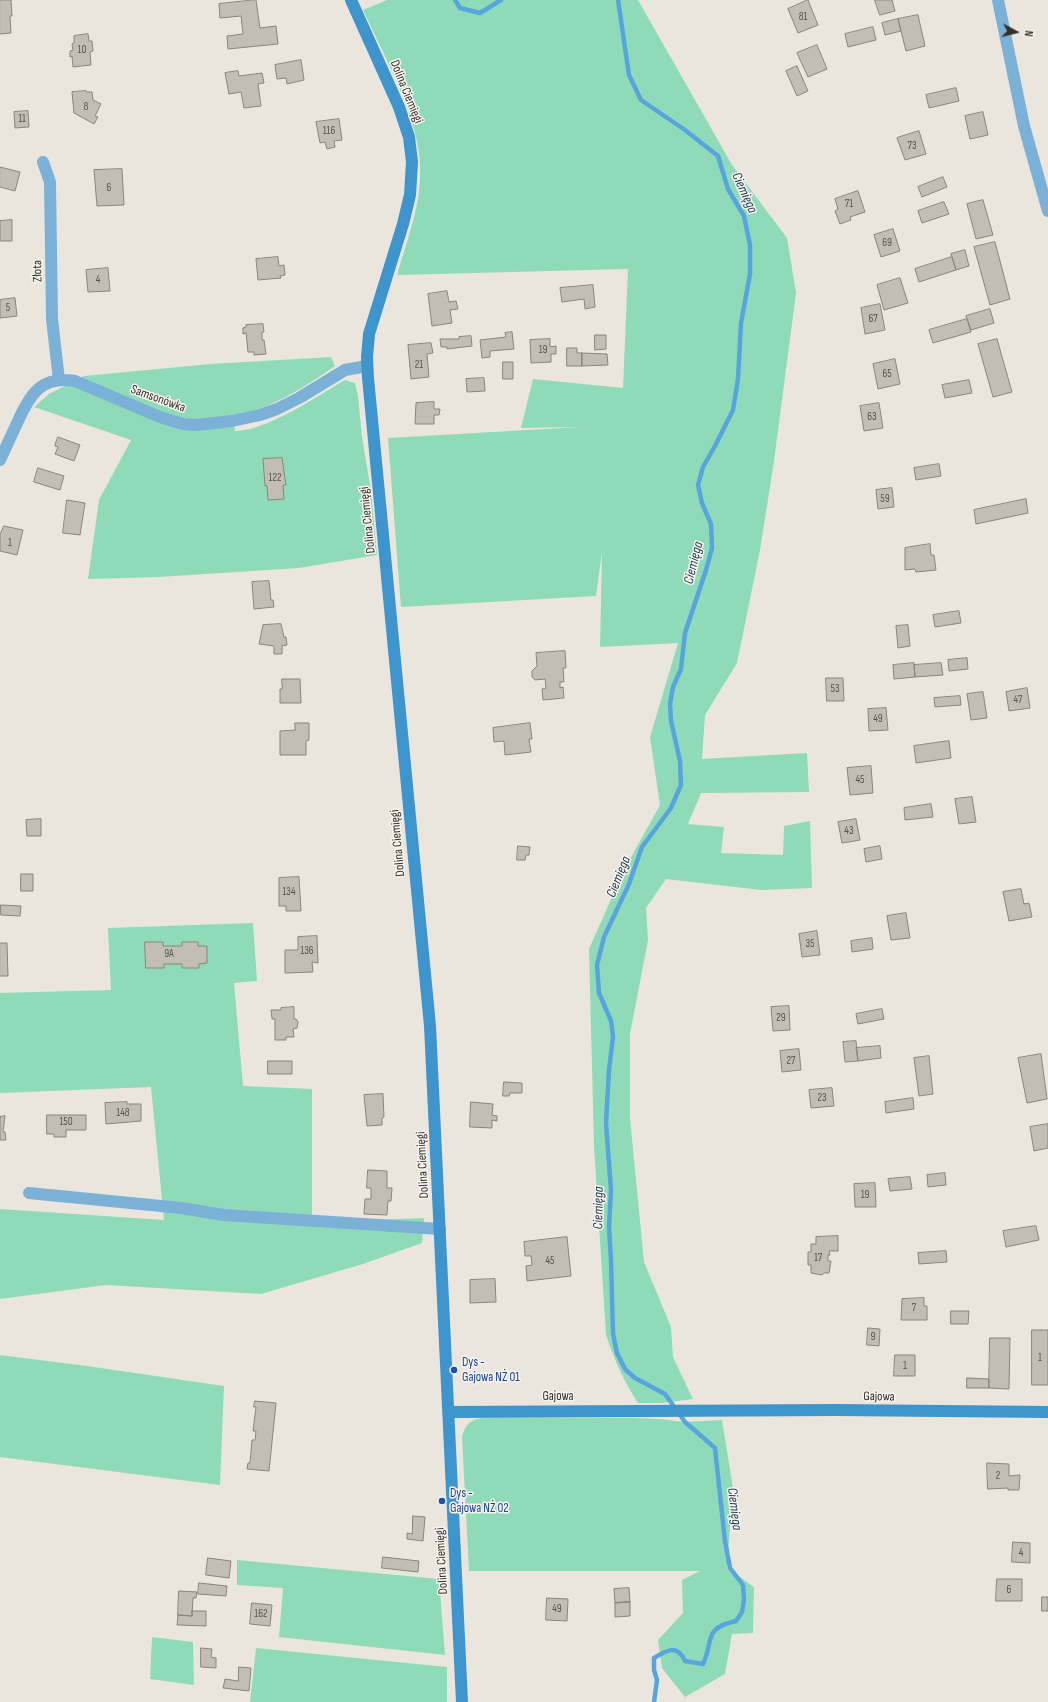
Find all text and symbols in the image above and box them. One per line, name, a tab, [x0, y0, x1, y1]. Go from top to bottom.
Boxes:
house number: 81	[799, 10, 807, 24]
north arrow	[996, 12, 1036, 52]
text: N	[1022, 30, 1035, 37]
house number: 10	[78, 43, 86, 57]
street label: Dolina Ciemięgi	[386, 58, 426, 126]
house number: 8	[84, 100, 88, 114]
house number: 11	[18, 112, 26, 126]
house number: 116	[323, 124, 335, 138]
house number: 73	[907, 139, 917, 153]
water label: Ciemięga	[728, 170, 760, 216]
house number: 6	[107, 181, 111, 195]
house number: 71	[845, 197, 853, 211]
house number: 69	[882, 236, 892, 250]
street label: Złota	[30, 260, 46, 282]
house number: 4	[96, 273, 100, 287]
house number: 5	[6, 301, 10, 315]
house number: 67	[868, 312, 878, 326]
house number: 19	[539, 343, 547, 357]
house number: 21	[415, 358, 423, 372]
house number: 65	[882, 367, 892, 381]
street label: Samsonówka	[128, 382, 188, 416]
house number: 63	[867, 410, 877, 424]
house number: 122	[268, 471, 282, 485]
street label: Dolina Ciemięgi	[357, 486, 379, 554]
house number: 59	[880, 492, 890, 506]
house number: 1	[8, 536, 12, 550]
water label: Ciemięga	[681, 540, 707, 586]
house number: 53	[830, 682, 840, 696]
house number: 47	[1014, 693, 1022, 707]
house number: 49	[873, 712, 883, 726]
house number: 45	[855, 773, 865, 787]
street label: Dolina Ciemięgi	[387, 809, 409, 877]
house number: 43	[844, 824, 854, 838]
water label: Ciemięga	[603, 854, 635, 900]
house number: 134	[282, 885, 296, 899]
house number: 35	[805, 937, 815, 951]
house number: 136	[300, 944, 314, 958]
house number: 9A	[164, 947, 174, 961]
house number: 29	[776, 1011, 786, 1025]
house number: 27	[787, 1054, 795, 1068]
house number: 23	[817, 1091, 827, 1105]
house number: 148	[116, 1106, 130, 1120]
house number: 150	[59, 1115, 73, 1129]
street label: Dolina Ciemięgi	[413, 1131, 433, 1199]
water label: Ciemięga	[590, 1186, 608, 1230]
house number: 19	[861, 1188, 869, 1202]
house number: 17	[814, 1251, 822, 1265]
house number: 45	[545, 1254, 555, 1268]
house number: 7	[912, 1301, 916, 1315]
house number: 9	[871, 1330, 875, 1344]
house number: 1	[1038, 1351, 1042, 1365]
place label: Dys - Gajowa NŻ 01	[462, 1355, 520, 1386]
house number: 1	[903, 1359, 907, 1373]
marker: Dys - Gajowa NŻ 01	[449, 1365, 459, 1375]
street label: Gajowa	[542, 1389, 574, 1405]
street label: Gajowa	[863, 1389, 895, 1405]
house number: 2	[996, 1469, 1000, 1483]
place label: Dys - Gajowa NŻ 02	[450, 1486, 509, 1517]
water label: Ciemięga	[723, 1487, 745, 1531]
marker: Dys - Gajowa NŻ 02	[437, 1496, 447, 1506]
street label: Dolina Ciemięgi	[432, 1527, 452, 1595]
house number: 4	[1019, 1546, 1023, 1560]
house number: 6	[1007, 1583, 1011, 1597]
house number: 49	[552, 1602, 562, 1616]
house number: 162	[254, 1607, 268, 1621]

